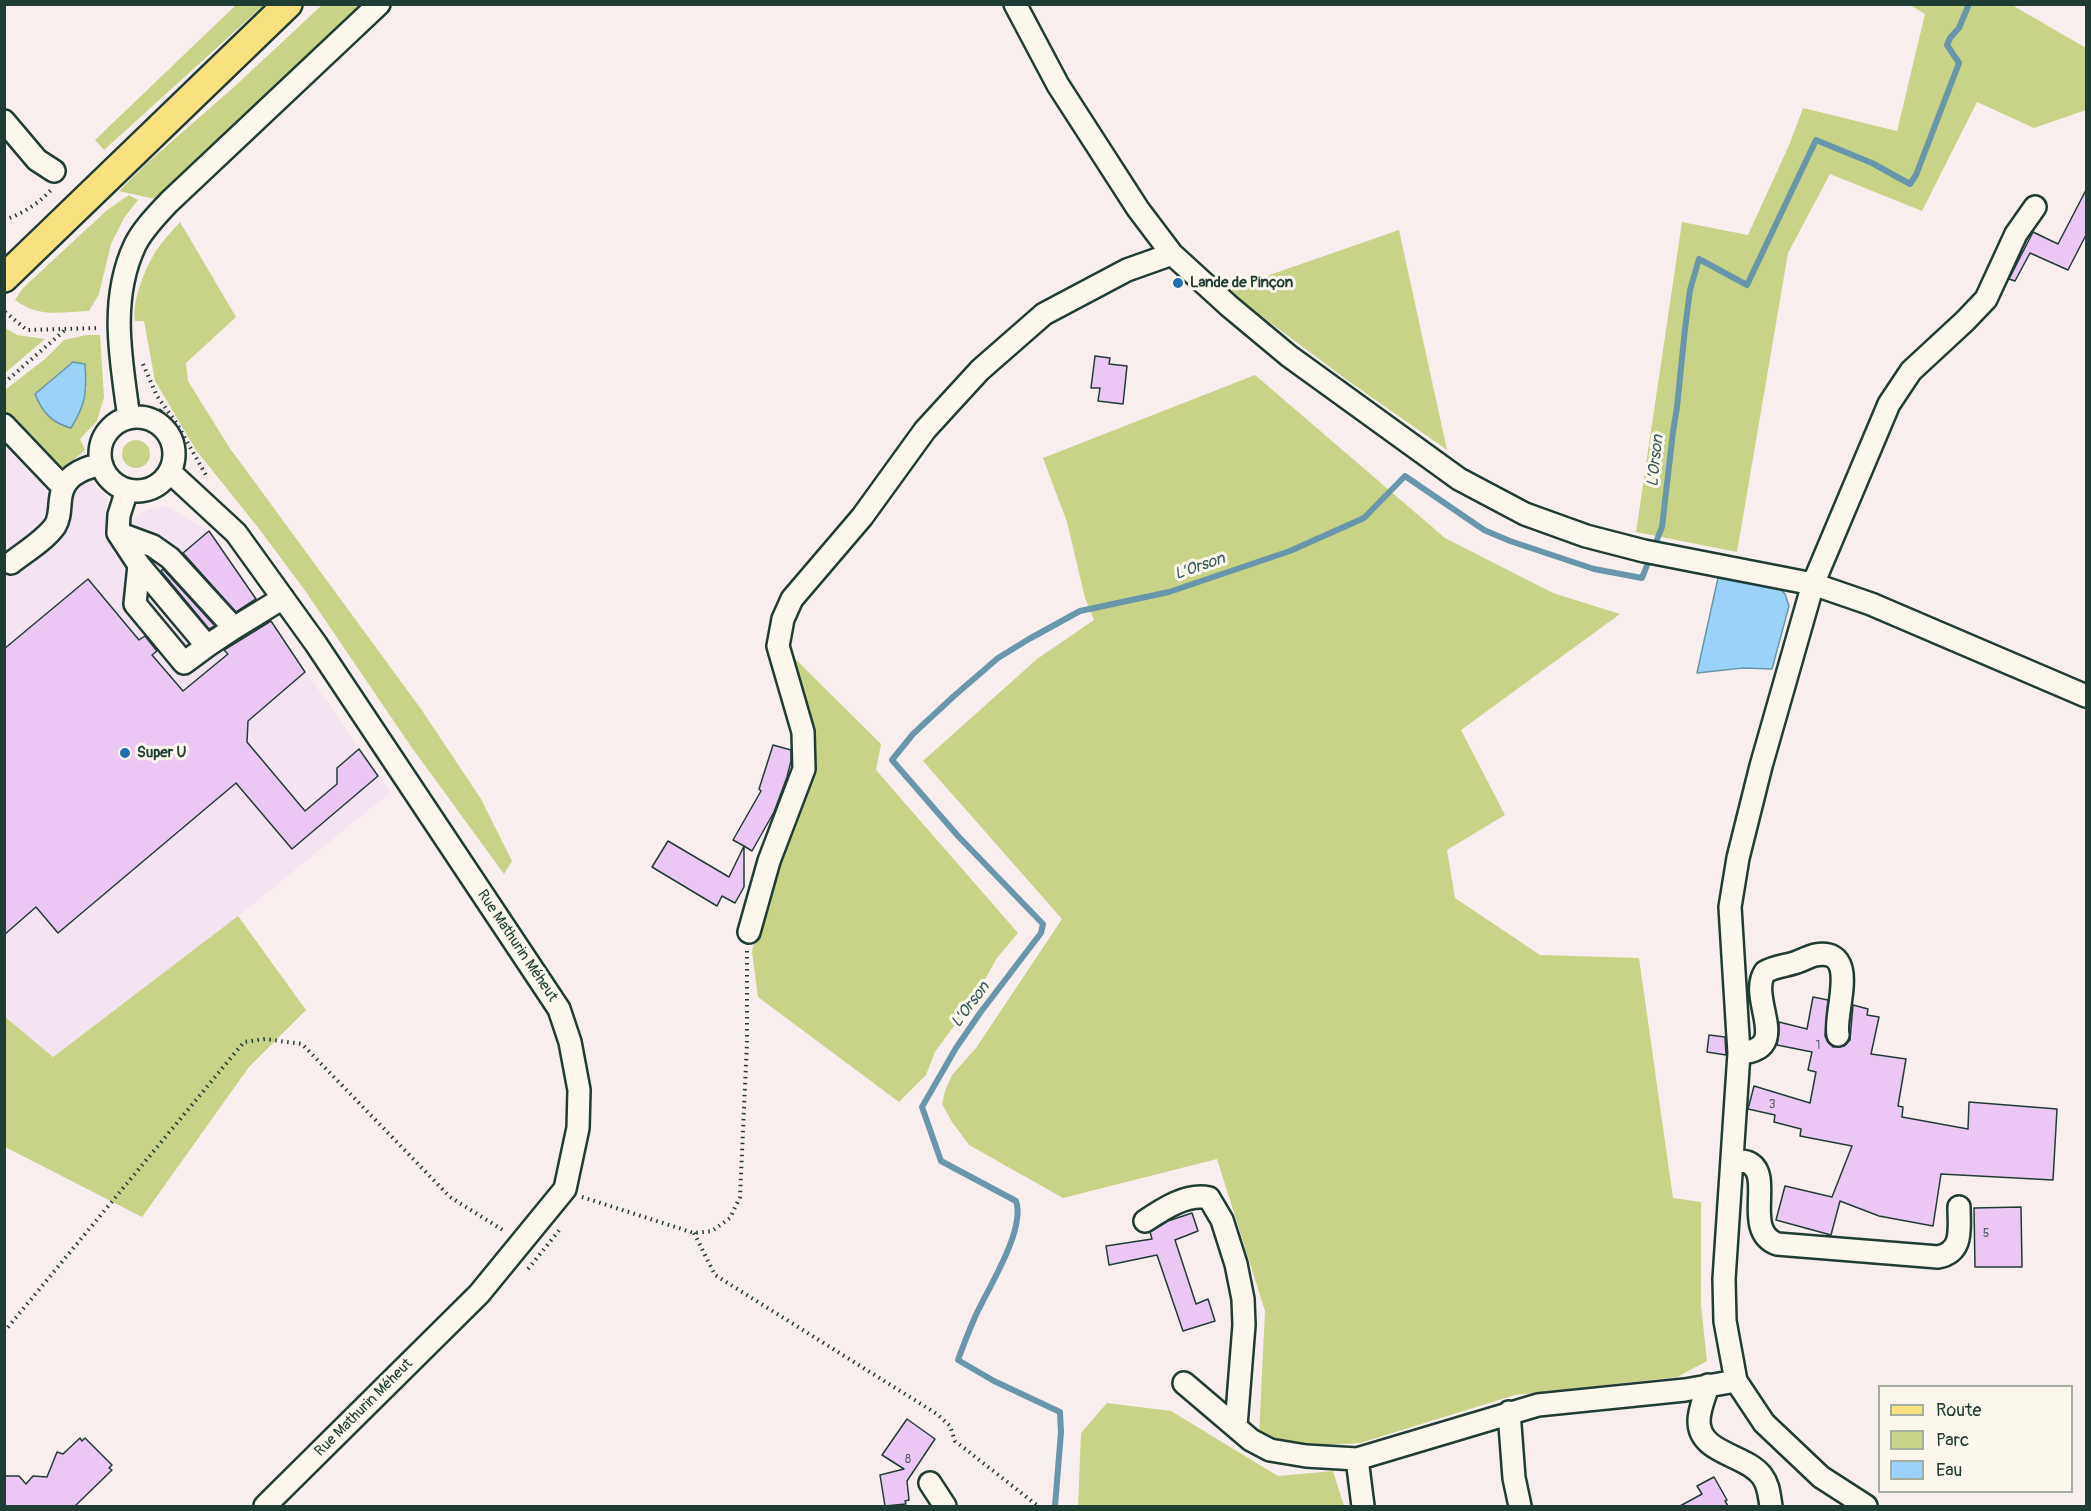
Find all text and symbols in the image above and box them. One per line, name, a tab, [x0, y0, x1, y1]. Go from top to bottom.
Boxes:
place label: Lande de Pinçon	[1190, 274, 1293, 292]
marker: Lande de Pinçon	[1171, 276, 1185, 290]
water label: L’Orson	[1644, 434, 1668, 488]
water label: L’Orson	[1172, 549, 1228, 585]
place label: Super U	[137, 744, 186, 762]
marker: Super U	[118, 746, 132, 760]
street label: Rue Mathurin Méheut	[473, 887, 561, 1005]
water label: L’Orson	[948, 979, 994, 1031]
house number: 1	[1816, 1039, 1820, 1053]
house number: 3	[1769, 1098, 1775, 1112]
house number: 5	[1983, 1227, 1989, 1241]
street label: Rue Mathurin Méheut	[311, 1355, 417, 1461]
legend	[1878, 1385, 2073, 1493]
text: Route	[1936, 1399, 1981, 1422]
text: Parc	[1936, 1429, 1969, 1452]
house number: 8	[905, 1453, 911, 1467]
text: Eau	[1936, 1459, 1962, 1482]

